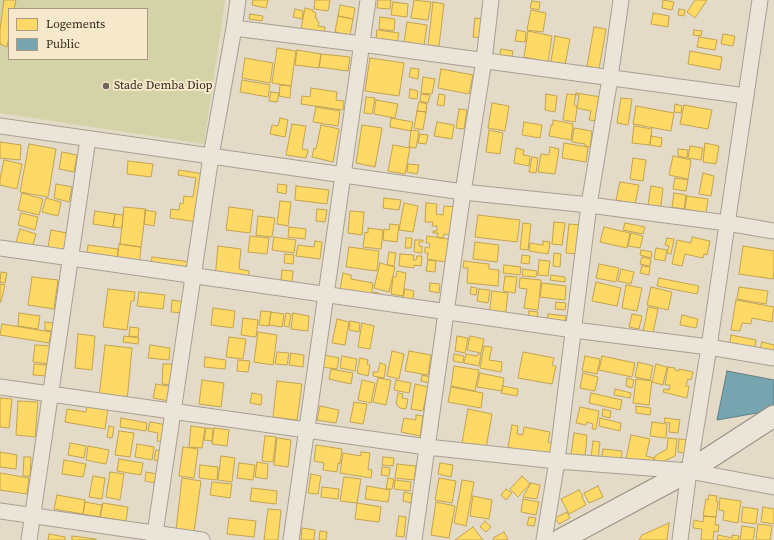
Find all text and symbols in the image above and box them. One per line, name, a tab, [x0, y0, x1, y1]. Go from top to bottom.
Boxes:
legend	[8, 8, 148, 60]
text: Logements	[46, 16, 105, 32]
text: Public	[46, 36, 80, 52]
place label: Stade Demba Diop	[114, 79, 213, 93]
marker: Stade Demba Diop	[101, 81, 111, 91]

